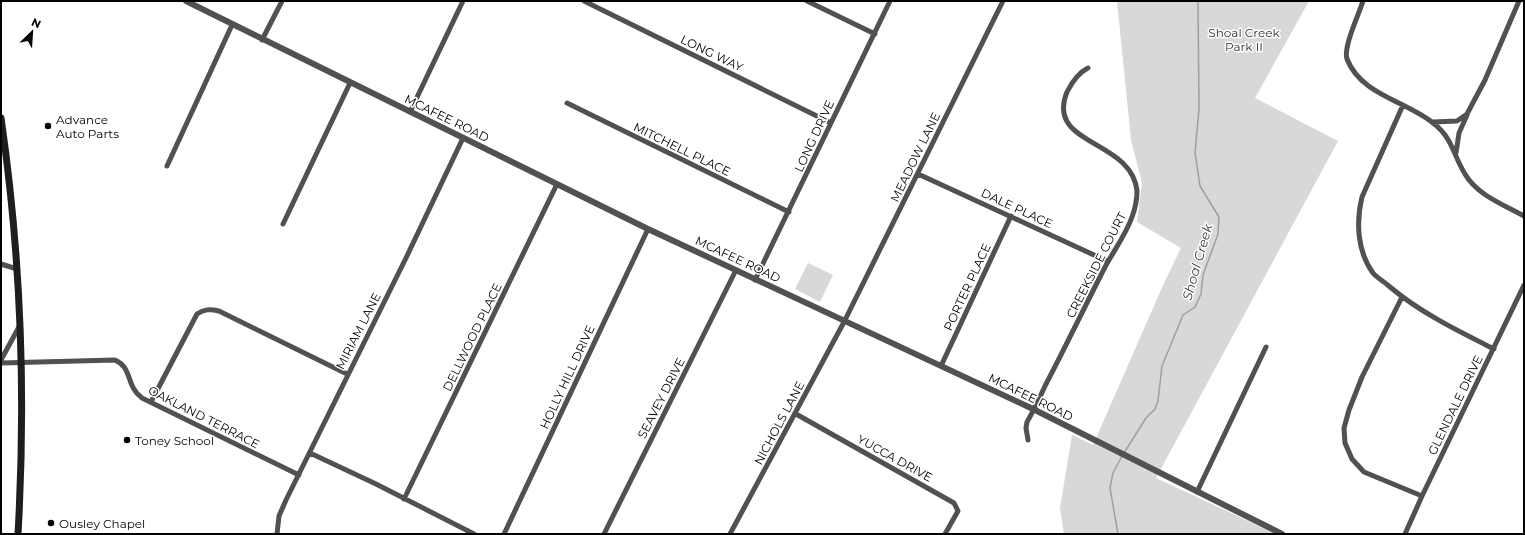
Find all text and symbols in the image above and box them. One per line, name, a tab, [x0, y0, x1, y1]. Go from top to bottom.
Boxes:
north arrow	[12, 12, 52, 52]
text: N	[29, 15, 43, 31]
park label: Shoal Creek Park II	[1208, 25, 1280, 54]
street label: LONG WAY	[678, 31, 746, 75]
street label: MCAFEE ROAD	[402, 91, 492, 145]
street label: LONG DRIVE	[791, 98, 837, 174]
street label: MEADOW LANE	[887, 110, 943, 204]
place label: Advance Auto Parts	[56, 112, 119, 141]
street label: MITCHELL PLACE	[631, 119, 733, 179]
marker: Advance Auto Parts	[43, 121, 53, 131]
street label: DALE PLACE	[979, 185, 1055, 231]
street label: CREEKSIDE COURT	[1063, 209, 1129, 320]
water label: Shoal Creek	[1178, 221, 1216, 302]
street label: MCAFEE ROAD	[693, 233, 783, 285]
street label: PORTER PLACE	[940, 241, 994, 333]
street label: DELLWOOD PLACE	[439, 281, 505, 393]
street label: MIRIAM LANE	[332, 290, 384, 372]
street label: HOLLY HILL DRIVE	[536, 323, 598, 431]
street label: GLENDALE DRIVE	[1424, 353, 1486, 457]
street label: SEAVEY DRIVE	[634, 355, 688, 441]
street label: MCAFEE ROAD	[986, 370, 1076, 424]
street label: NICHOLS LANE	[751, 379, 807, 467]
street label: OAKLAND TERRACE	[146, 382, 262, 452]
street label: YUCCA DRIVE	[855, 431, 935, 485]
place label: Toney School	[135, 433, 214, 448]
marker: Toney School	[122, 435, 132, 445]
place label: Ousley Chapel	[59, 516, 145, 531]
marker: Ousley Chapel	[46, 518, 56, 528]

